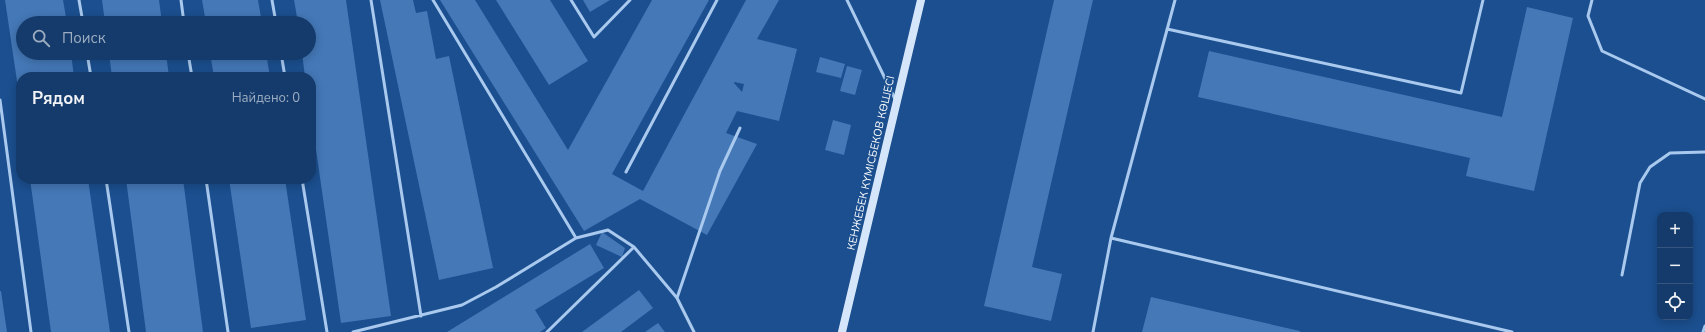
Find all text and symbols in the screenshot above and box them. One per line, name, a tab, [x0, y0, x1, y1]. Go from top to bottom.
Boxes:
search box	[16, 16, 316, 60]
icon: search	[30, 27, 52, 49]
text: Поиск	[62, 28, 106, 48]
street label: КЕНЖЕБЕК КҮМІСБЕКОВ КӨШЕСІ	[844, 74, 898, 252]
text: Рядом	[32, 87, 85, 110]
text: Найдено: 0	[232, 89, 300, 107]
map controls	[1657, 212, 1693, 320]
button: +	[1657, 212, 1693, 248]
button: −	[1657, 248, 1693, 284]
button: locate	[1657, 284, 1693, 320]

